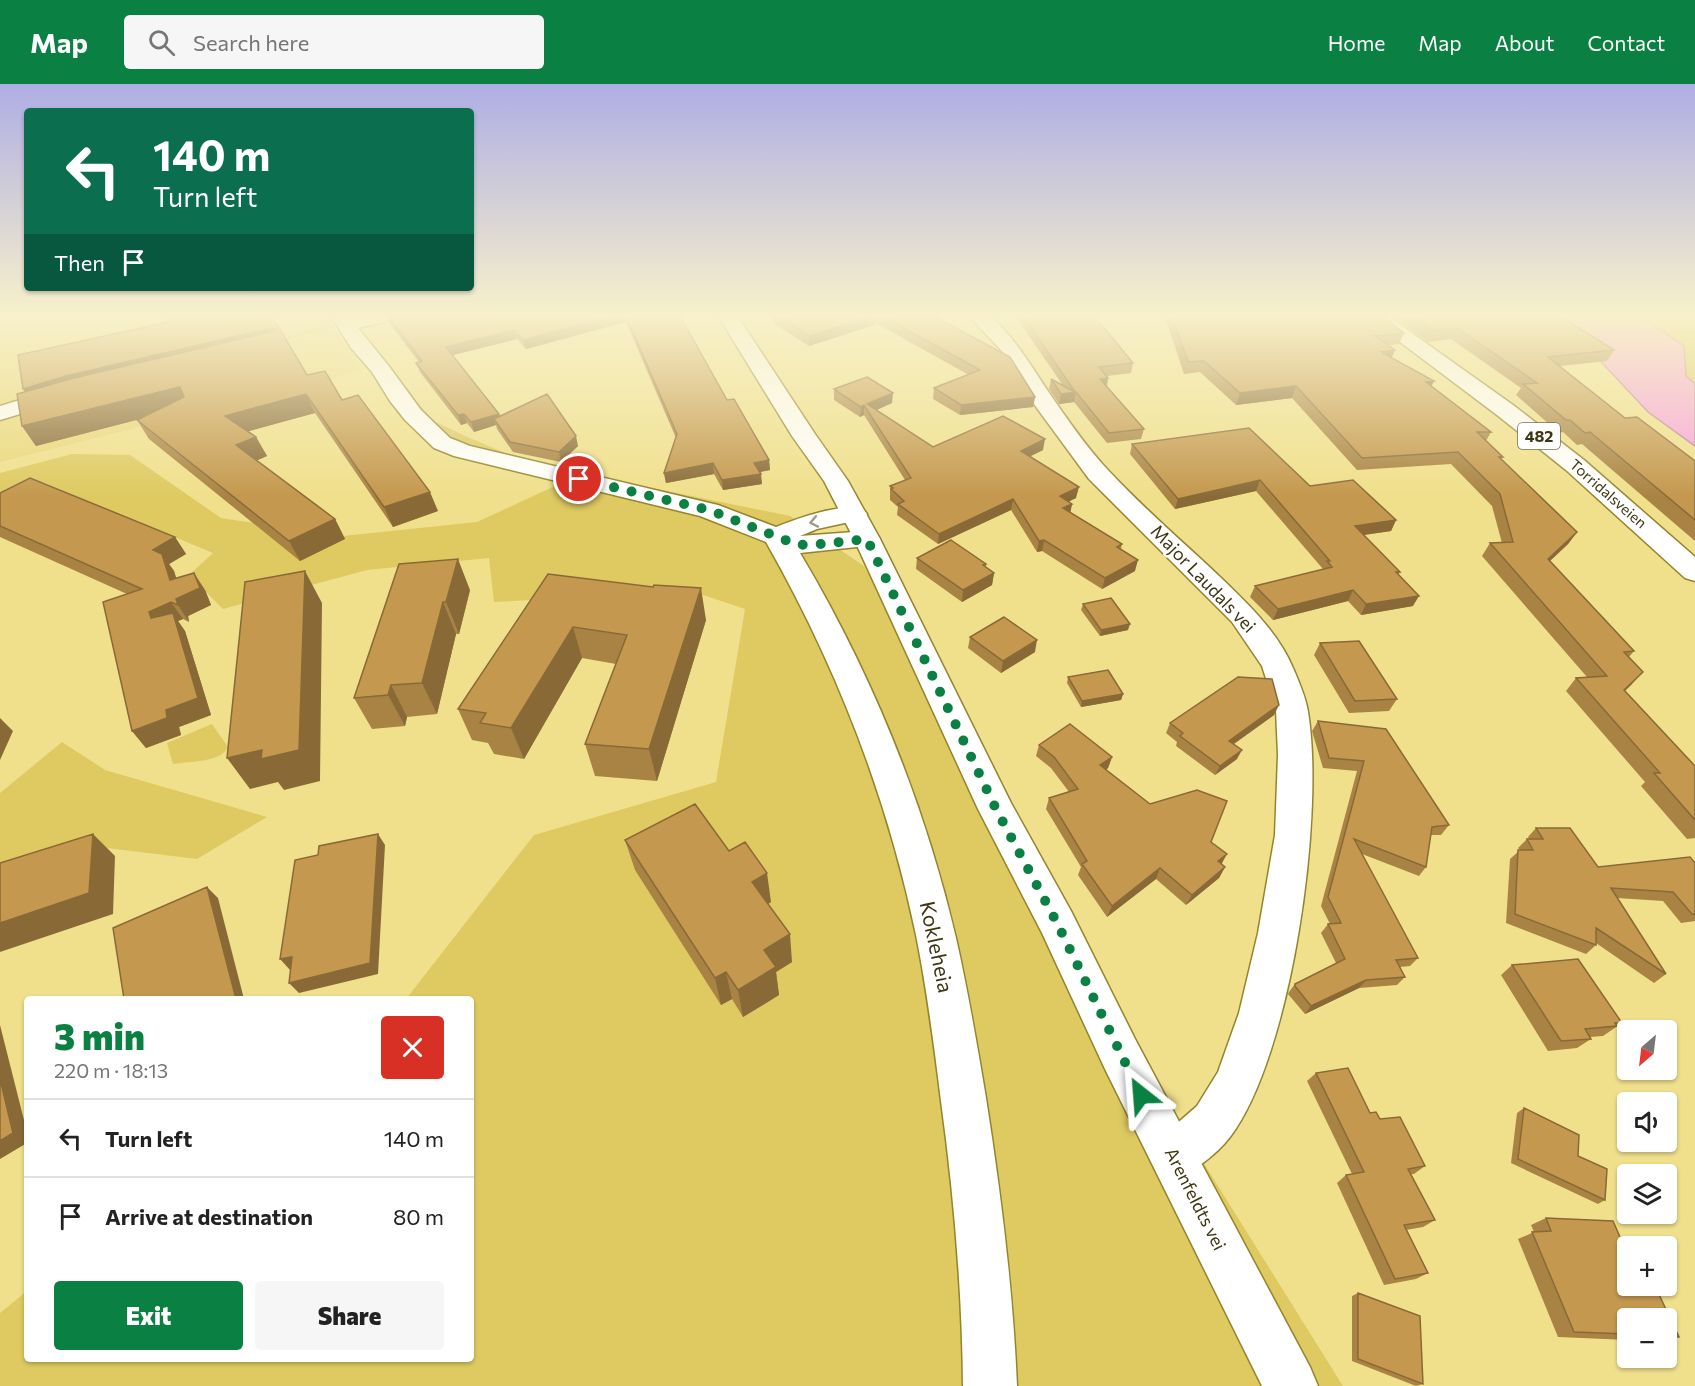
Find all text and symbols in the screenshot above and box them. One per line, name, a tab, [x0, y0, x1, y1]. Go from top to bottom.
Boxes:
search box	[124, 15, 544, 69]
text: Map	[30, 25, 88, 59]
icon: search	[145, 26, 178, 59]
text: Search here	[193, 29, 309, 56]
text: Home	[1328, 30, 1385, 55]
text: Map	[1418, 30, 1462, 55]
text: About	[1495, 30, 1554, 55]
text: Contact	[1587, 30, 1665, 55]
text: 140 m	[153, 128, 270, 180]
icon: left	[54, 132, 132, 210]
text: Turn left	[153, 180, 257, 213]
icon: arrive	[117, 246, 150, 279]
text: Then	[54, 249, 105, 276]
road number: 482	[1518, 423, 1560, 449]
pin	[553, 453, 604, 504]
street label: Torridalsveien	[1567, 455, 1651, 532]
icon: arrive	[562, 462, 595, 495]
one-way arrow	[810, 515, 820, 528]
street label: Major Laudals vei	[1147, 520, 1261, 637]
street label: Kokleheia	[916, 899, 959, 995]
text: 3 min	[54, 1013, 145, 1057]
button: close	[381, 1016, 444, 1079]
north arrow	[1617, 1020, 1677, 1080]
map controls	[1617, 1020, 1677, 1368]
text: 220 m · 18:13	[54, 1058, 168, 1082]
position arrow	[1109, 1063, 1173, 1127]
button: sound	[1617, 1092, 1677, 1152]
icon: left	[54, 1122, 87, 1155]
text: Turn left	[105, 1125, 192, 1152]
text: 140 m	[384, 1125, 444, 1152]
street label: Arenfeldts vei	[1161, 1144, 1231, 1254]
button: layers	[1617, 1164, 1677, 1224]
icon: arrive	[54, 1200, 87, 1233]
text: Arrive at destination	[105, 1203, 313, 1230]
text: 80 m	[393, 1203, 444, 1230]
button: +	[1617, 1236, 1677, 1296]
button: Exit	[54, 1281, 243, 1350]
button: Share	[255, 1281, 444, 1350]
button: −	[1617, 1308, 1677, 1368]

